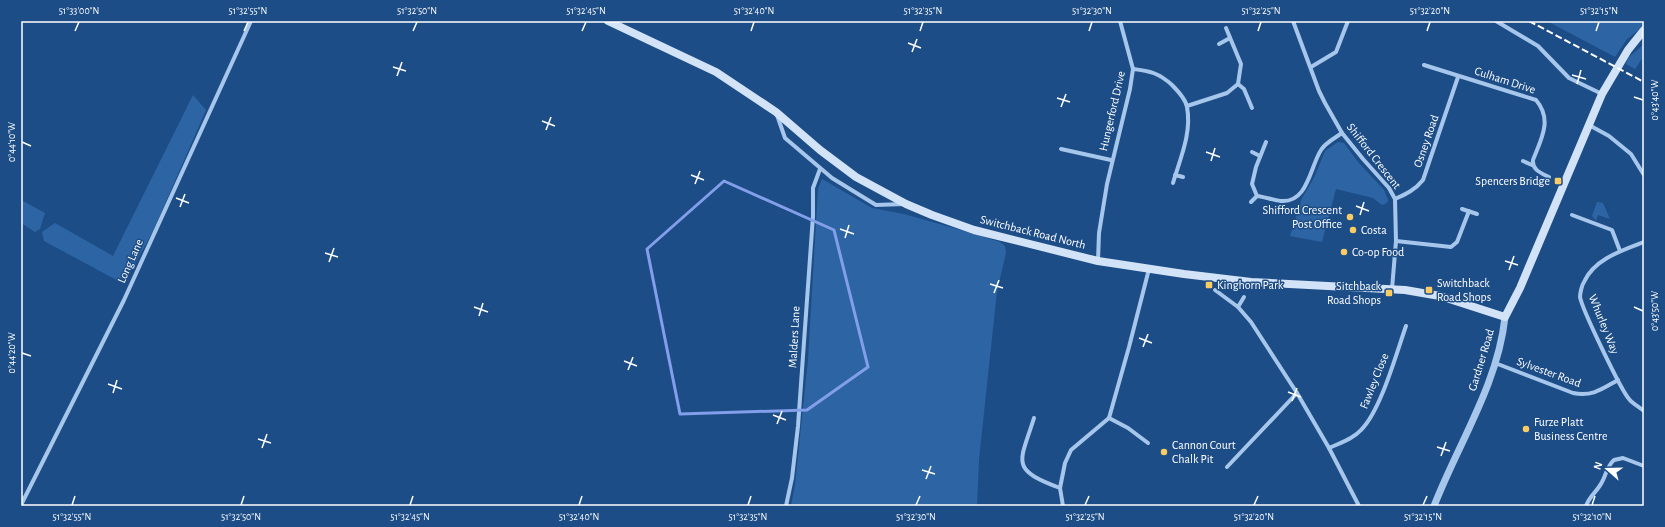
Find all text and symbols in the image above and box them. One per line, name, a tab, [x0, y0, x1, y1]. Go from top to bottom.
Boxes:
text: 51°33'00"N	[59, 6, 99, 16]
text: 51°32'55"N	[229, 6, 267, 16]
text: 51°32'50"N	[397, 6, 437, 16]
text: 51°32'45"N	[566, 6, 606, 16]
text: 51°32'40"N	[734, 6, 774, 16]
text: 51°32'35"N	[904, 6, 942, 16]
text: 51°32'30"N	[1072, 6, 1112, 16]
text: 51°32'25"N	[1241, 6, 1281, 16]
text: 51°32'20"N	[1410, 6, 1450, 16]
text: 51°32'15"N	[1580, 6, 1618, 16]
street label: Culham Drive	[1473, 65, 1537, 95]
street label: Hungerford Drive	[1097, 70, 1127, 152]
text: 0°43'40"W	[1650, 80, 1660, 120]
street label: Osney Road	[1411, 113, 1442, 169]
street label: Shifford Crescent	[1345, 121, 1403, 191]
text: 0°44'10"W	[7, 122, 17, 162]
place label: Spencers Bridge	[1475, 175, 1550, 187]
marker: Spencers Bridge	[1553, 176, 1563, 186]
place label: Shifford Crescent Post Office	[1262, 204, 1342, 230]
marker: Shifford Crescent Post Office	[1345, 212, 1355, 222]
street label: Switchback Road North	[979, 213, 1087, 251]
place label: Costa	[1361, 224, 1387, 236]
marker: Costa	[1348, 225, 1358, 235]
street label: Long Lane	[115, 237, 145, 285]
place label: Co-op Food	[1352, 246, 1404, 258]
marker: Co-op Food	[1339, 247, 1349, 257]
place label: Switchback Road Shops	[1437, 277, 1491, 303]
place label: Kinghorn Park	[1217, 279, 1284, 291]
marker: Kinghorn Park	[1204, 280, 1214, 290]
place label: Sitchback Road Shops	[1327, 280, 1382, 306]
marker: Switchback Road Shops	[1424, 285, 1434, 295]
marker: Sitchback Road Shops	[1384, 288, 1394, 298]
text: 0°43'50"W	[1650, 291, 1660, 331]
street label: Whurley Way	[1586, 293, 1621, 356]
street label: Malders Lane	[786, 306, 802, 368]
street label: Gardner Road	[1466, 328, 1496, 392]
text: 0°44'20"W	[7, 332, 17, 374]
street label: Fawley Close	[1357, 351, 1392, 411]
street label: Sylvester Road	[1515, 355, 1583, 390]
place label: Furze Platt Business Centre	[1534, 416, 1607, 442]
marker: Furze Platt Business Centre	[1521, 424, 1531, 434]
place label: Cannon Court Chalk Pit	[1172, 439, 1236, 465]
marker: Cannon Court Chalk Pit	[1159, 447, 1169, 457]
north arrow	[1587, 449, 1627, 489]
text: N	[1592, 460, 1605, 471]
text: 51°32'55"N	[53, 512, 91, 522]
text: 51°32'50"N	[221, 512, 261, 522]
text: 51°32'45"N	[390, 512, 430, 522]
text: 51°32'40"N	[559, 512, 599, 522]
text: 51°32'35"N	[729, 512, 767, 522]
text: 51°32'30"N	[896, 512, 936, 522]
text: 51°32'25"N	[1065, 512, 1105, 522]
text: 51°32'20"N	[1234, 512, 1274, 522]
text: 51°32'15"N	[1404, 512, 1442, 522]
text: 51°32'10"N	[1572, 512, 1612, 522]

